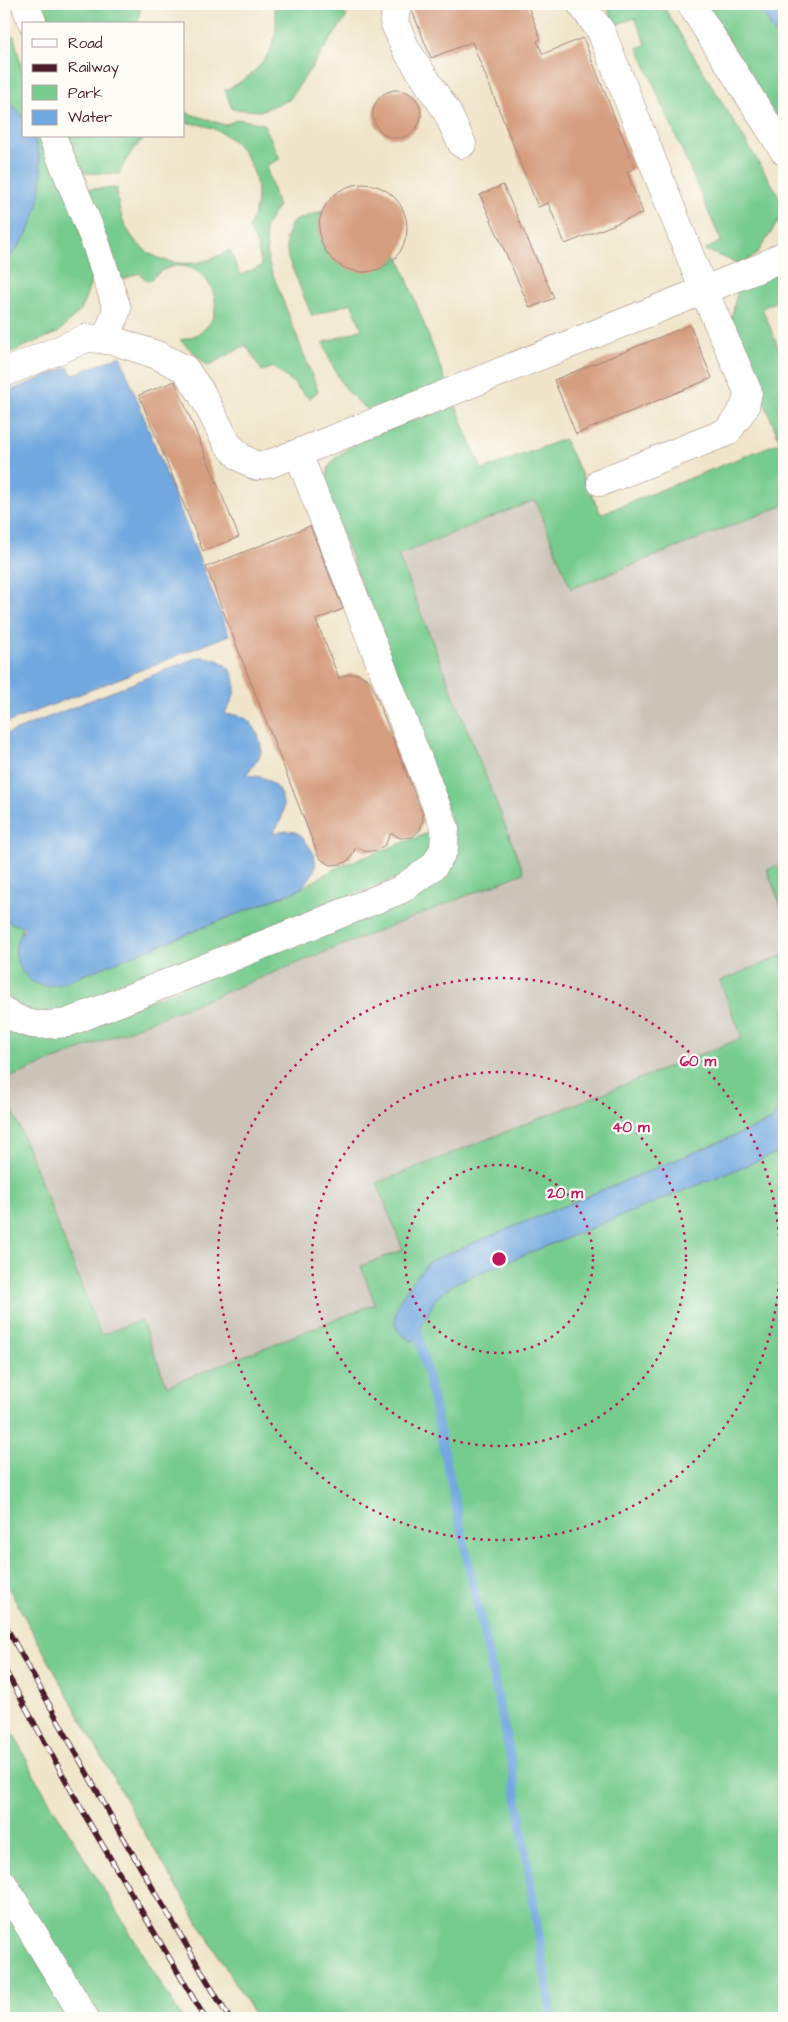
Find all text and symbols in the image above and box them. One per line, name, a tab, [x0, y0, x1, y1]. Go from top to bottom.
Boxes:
legend	[22, 22, 185, 138]
text: Road	[68, 33, 103, 54]
text: Railway	[68, 57, 119, 79]
text: Park	[68, 83, 103, 104]
text: Water	[68, 107, 112, 128]
text: 60 m	[680, 1051, 717, 1072]
text: 40 m	[612, 1117, 650, 1138]
text: 20 m	[546, 1183, 583, 1204]
centre of rings	[490, 1250, 508, 1268]

